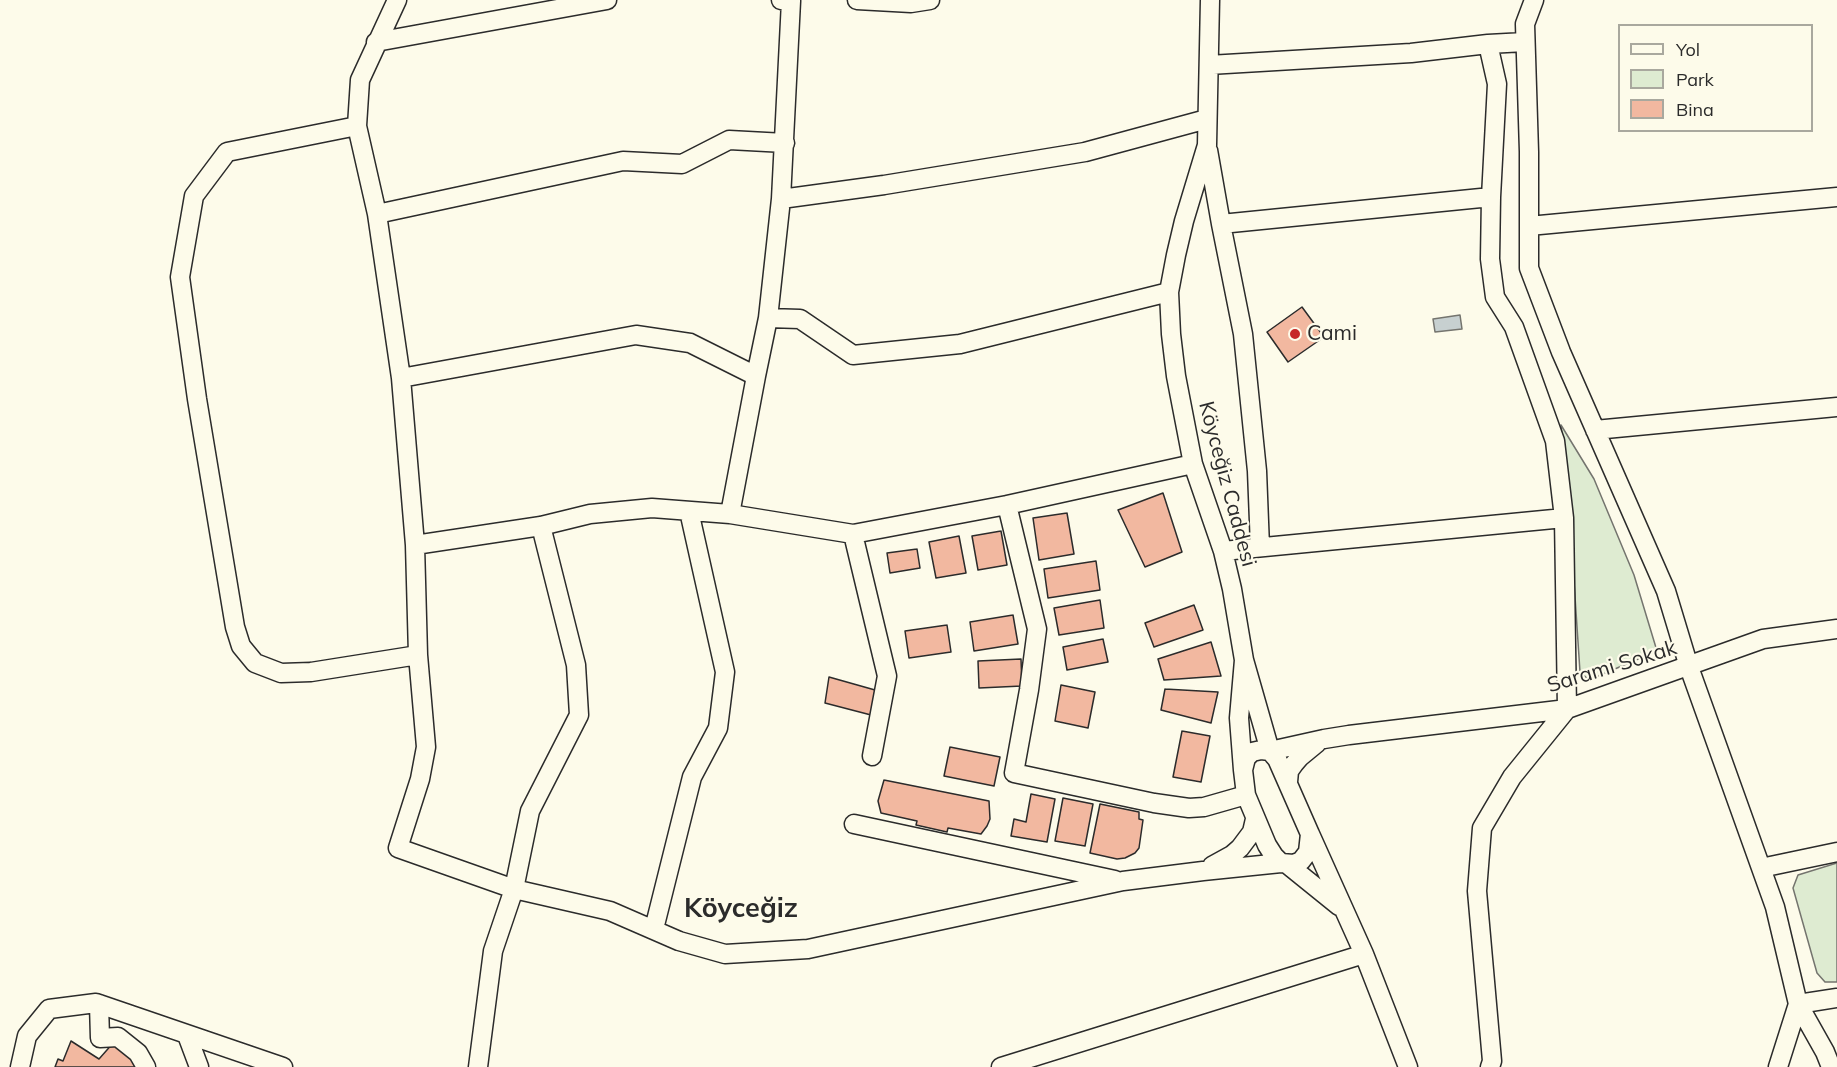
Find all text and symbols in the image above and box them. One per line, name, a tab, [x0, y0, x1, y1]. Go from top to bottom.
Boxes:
legend	[1618, 24, 1813, 132]
text: Yol	[1676, 38, 1700, 61]
text: Park	[1676, 68, 1714, 91]
text: Bina	[1676, 98, 1714, 121]
place label: Cami	[1307, 321, 1357, 347]
marker: Cami	[1288, 327, 1302, 341]
street label: Köyceğiz Caddesi	[1193, 399, 1261, 569]
street label: Sarami Sokak	[1544, 635, 1680, 699]
district label: Köyceğiz	[684, 893, 798, 925]

